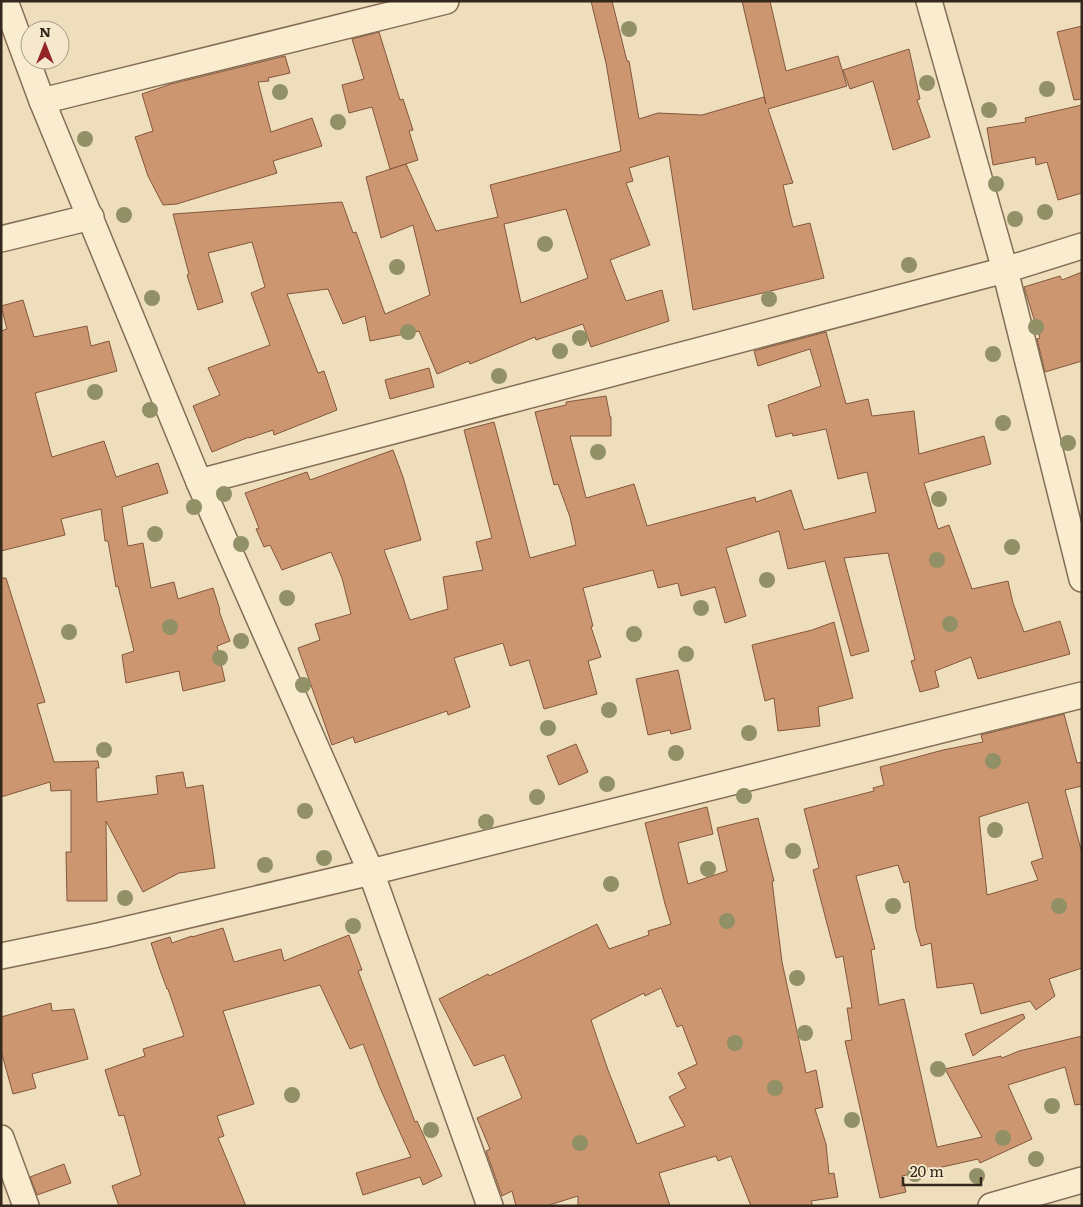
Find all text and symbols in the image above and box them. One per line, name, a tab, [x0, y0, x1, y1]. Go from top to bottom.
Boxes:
north arrow	[20, 20, 70, 70]
text: N	[39, 21, 51, 41]
scale bar	[903, 1154, 980, 1186]
text: 20 m	[910, 1159, 944, 1182]

